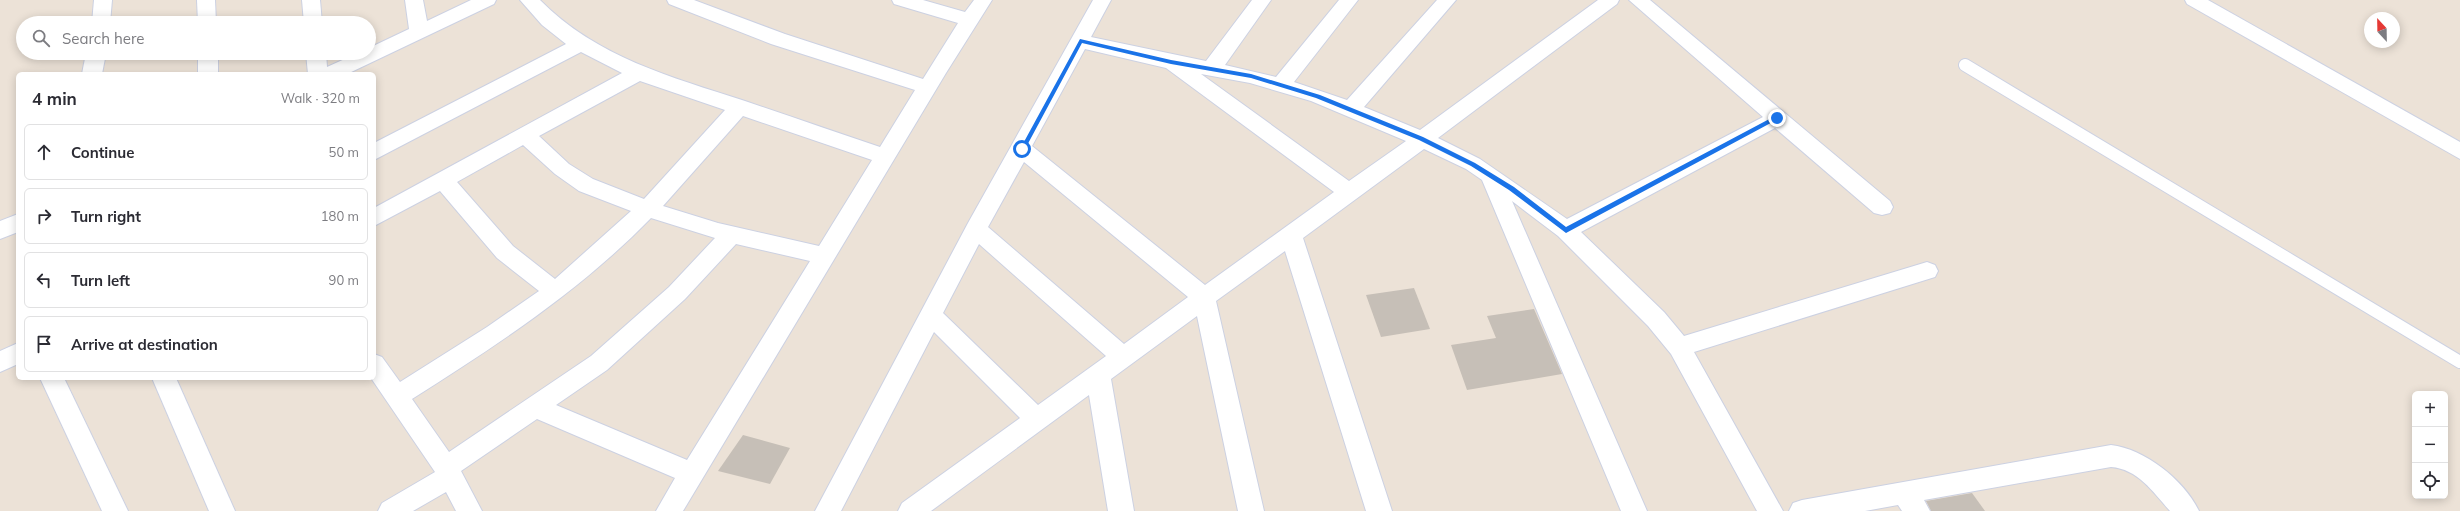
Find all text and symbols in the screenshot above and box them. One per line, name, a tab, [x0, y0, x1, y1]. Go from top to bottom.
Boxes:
north arrow	[2364, 12, 2400, 48]
search box	[16, 16, 376, 60]
icon: search	[30, 27, 52, 49]
text: Search here	[62, 29, 144, 48]
text: 4 min	[32, 88, 77, 109]
text: Walk · 320 m	[281, 90, 360, 106]
route end	[1768, 109, 1786, 127]
route start	[1013, 140, 1031, 158]
icon: ahead	[33, 141, 55, 163]
text: Continue	[71, 143, 134, 162]
text: 50 m	[329, 144, 359, 160]
icon: right	[33, 205, 55, 227]
text: Turn right	[71, 207, 141, 226]
text: 180 m	[321, 208, 359, 224]
icon: left	[33, 269, 55, 291]
text: Turn left	[71, 271, 130, 290]
text: 90 m	[329, 272, 359, 288]
icon: arrive	[33, 333, 55, 355]
text: Arrive at destination	[71, 335, 218, 354]
map controls	[2412, 391, 2448, 499]
button: +	[2412, 391, 2448, 427]
button: −	[2412, 427, 2448, 463]
button: locate	[2412, 463, 2448, 499]

